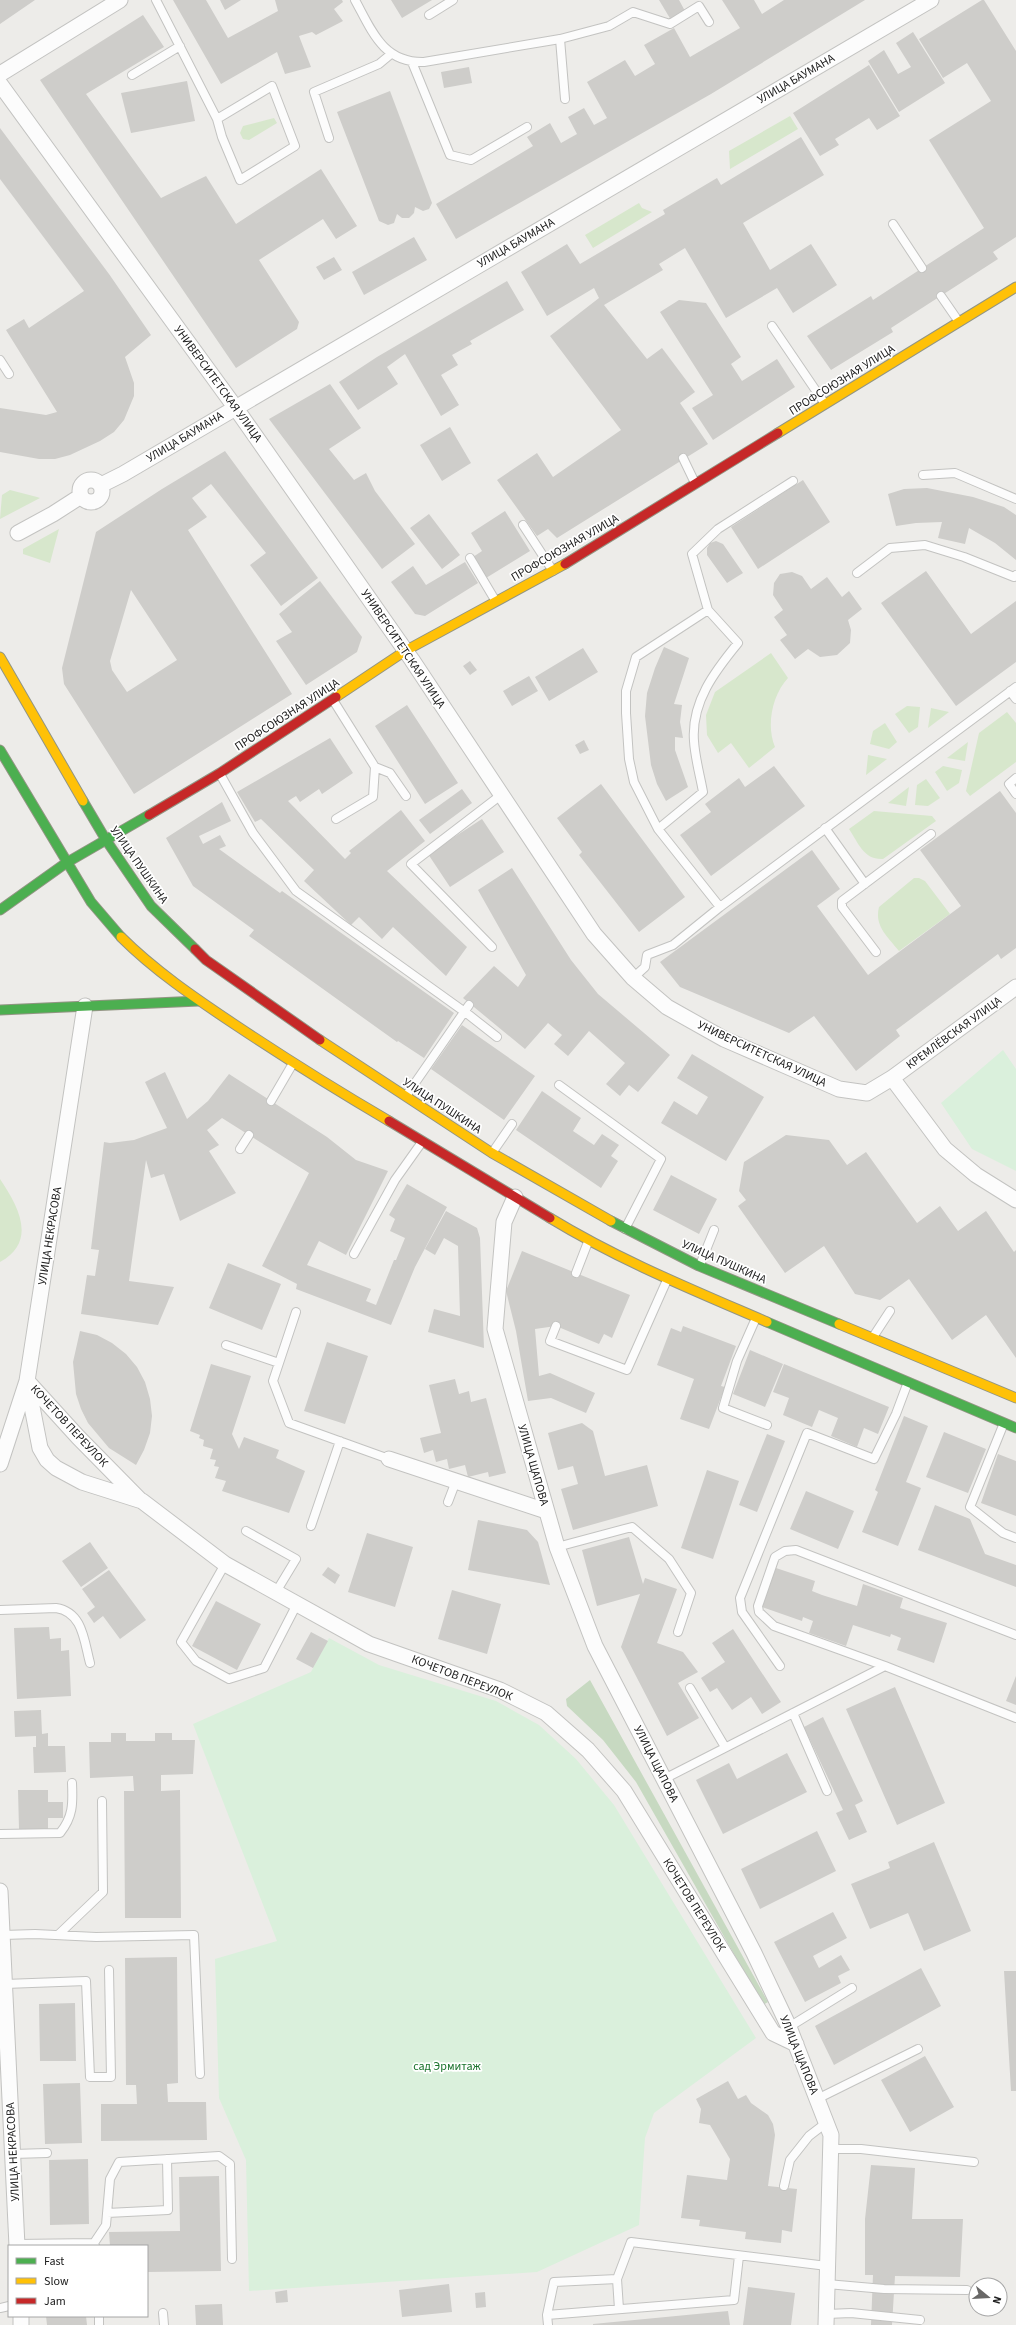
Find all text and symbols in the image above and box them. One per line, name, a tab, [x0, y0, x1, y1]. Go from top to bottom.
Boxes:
street label: УЛИЦА БАУМАНА	[754, 50, 838, 108]
street label: УЛИЦА БАУМАНА	[474, 214, 558, 272]
street label: УНИВЕРСИТЕТСКАЯ УЛИЦА	[170, 322, 266, 446]
street label: ПРОФСОЮЗНАЯ УЛИЦА	[786, 340, 898, 419]
street label: УЛИЦА БАУМАНА	[143, 407, 227, 467]
street label: ПРОФСОЮЗНАЯ УЛИЦА	[508, 510, 622, 586]
street label: УНИВЕРСИТЕТСКАЯ УЛИЦА	[357, 586, 450, 712]
street label: ПРОФСОЮЗНАЯ УЛИЦА	[231, 674, 343, 755]
street label: УЛИЦА ПУШКИНА	[106, 823, 172, 908]
street label: КРЕМЛЁВСКАЯ УЛИЦА	[903, 992, 1006, 1074]
street label: УНИВЕРСИТЕТСКАЯ УЛИЦА	[695, 1017, 830, 1092]
street label: УЛИЦА ПУШКИНА	[399, 1074, 485, 1138]
street label: УЛИЦА НЕКРАСОВА	[34, 1185, 66, 1286]
street label: УЛИЦА ПУШКИНА	[679, 1236, 770, 1288]
street label: КОЧЕТОВ ПЕРЕУЛОК	[26, 1381, 112, 1471]
street label: УЛИЦА ЩАПОВА	[513, 1422, 553, 1508]
street label: КОЧЕТОВ ПЕРЕУЛОК	[409, 1651, 515, 1705]
street label: УЛИЦА ЩАПОВА	[629, 1723, 683, 1806]
street label: КОЧЕТОВ ПЕРЕУЛОК	[658, 1855, 730, 1955]
street label: УЛИЦА ЩАПОВА	[775, 2013, 823, 2098]
park label: сад Эрмитаж	[413, 2058, 482, 2075]
street label: УЛИЦА НЕКРАСОВА	[2, 2102, 24, 2202]
legend	[8, 2245, 148, 2317]
text: Fast	[44, 2253, 64, 2270]
text: Slow	[44, 2273, 69, 2290]
north arrow	[968, 2277, 1008, 2317]
text: Jam	[44, 2293, 66, 2310]
text: N	[989, 2294, 1005, 2306]

